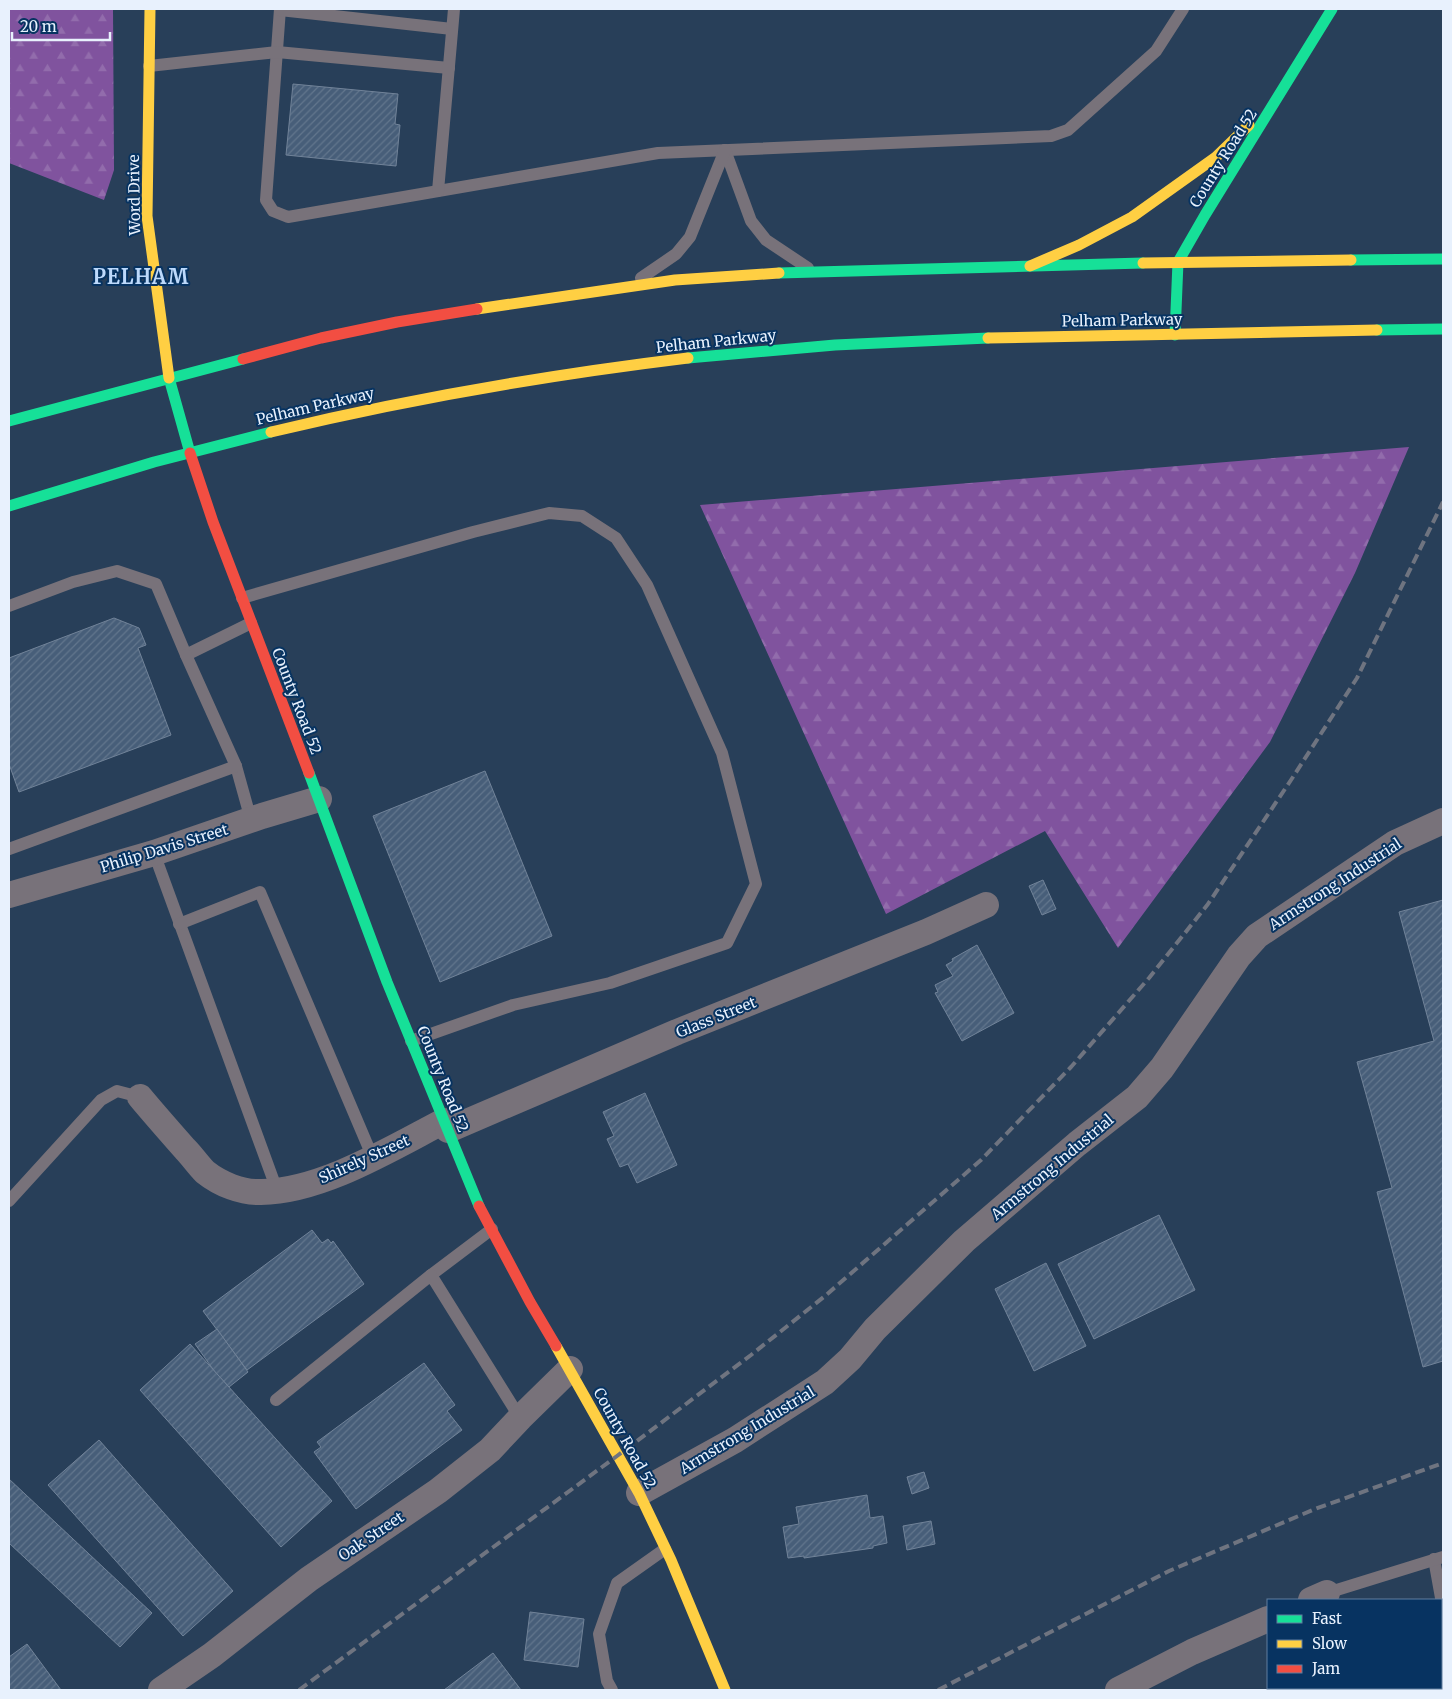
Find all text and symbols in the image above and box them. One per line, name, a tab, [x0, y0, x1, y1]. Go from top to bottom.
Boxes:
scale bar	[12, 10, 110, 42]
text: 20 m	[20, 17, 57, 36]
street label: County Road 52	[1185, 105, 1261, 211]
street label: Word Drive	[124, 154, 144, 237]
district label: PELHAM	[93, 264, 189, 289]
street label: Pelham Parkway	[1061, 309, 1183, 331]
street label: Pelham Parkway	[655, 325, 777, 357]
street label: Pelham Parkway	[254, 383, 376, 429]
street label: County Road 52	[268, 645, 326, 757]
street label: Philip Davis Street	[98, 819, 230, 876]
street label: Armstrong Industrial	[1264, 834, 1405, 935]
street label: Glass Street	[673, 992, 759, 1042]
street label: County Road 52	[413, 1023, 473, 1135]
street label: Armstrong Industrial	[986, 1110, 1118, 1225]
street label: Shirely Street	[316, 1130, 412, 1187]
street label: Armstrong Industrial	[675, 1382, 818, 1478]
street label: County Road 52	[589, 1384, 661, 1492]
street label: Oak Street	[335, 1507, 407, 1565]
legend	[1267, 1599, 1442, 1689]
text: Fast	[1312, 1609, 1342, 1628]
text: Slow	[1312, 1634, 1347, 1653]
text: Jam	[1311, 1659, 1340, 1678]

